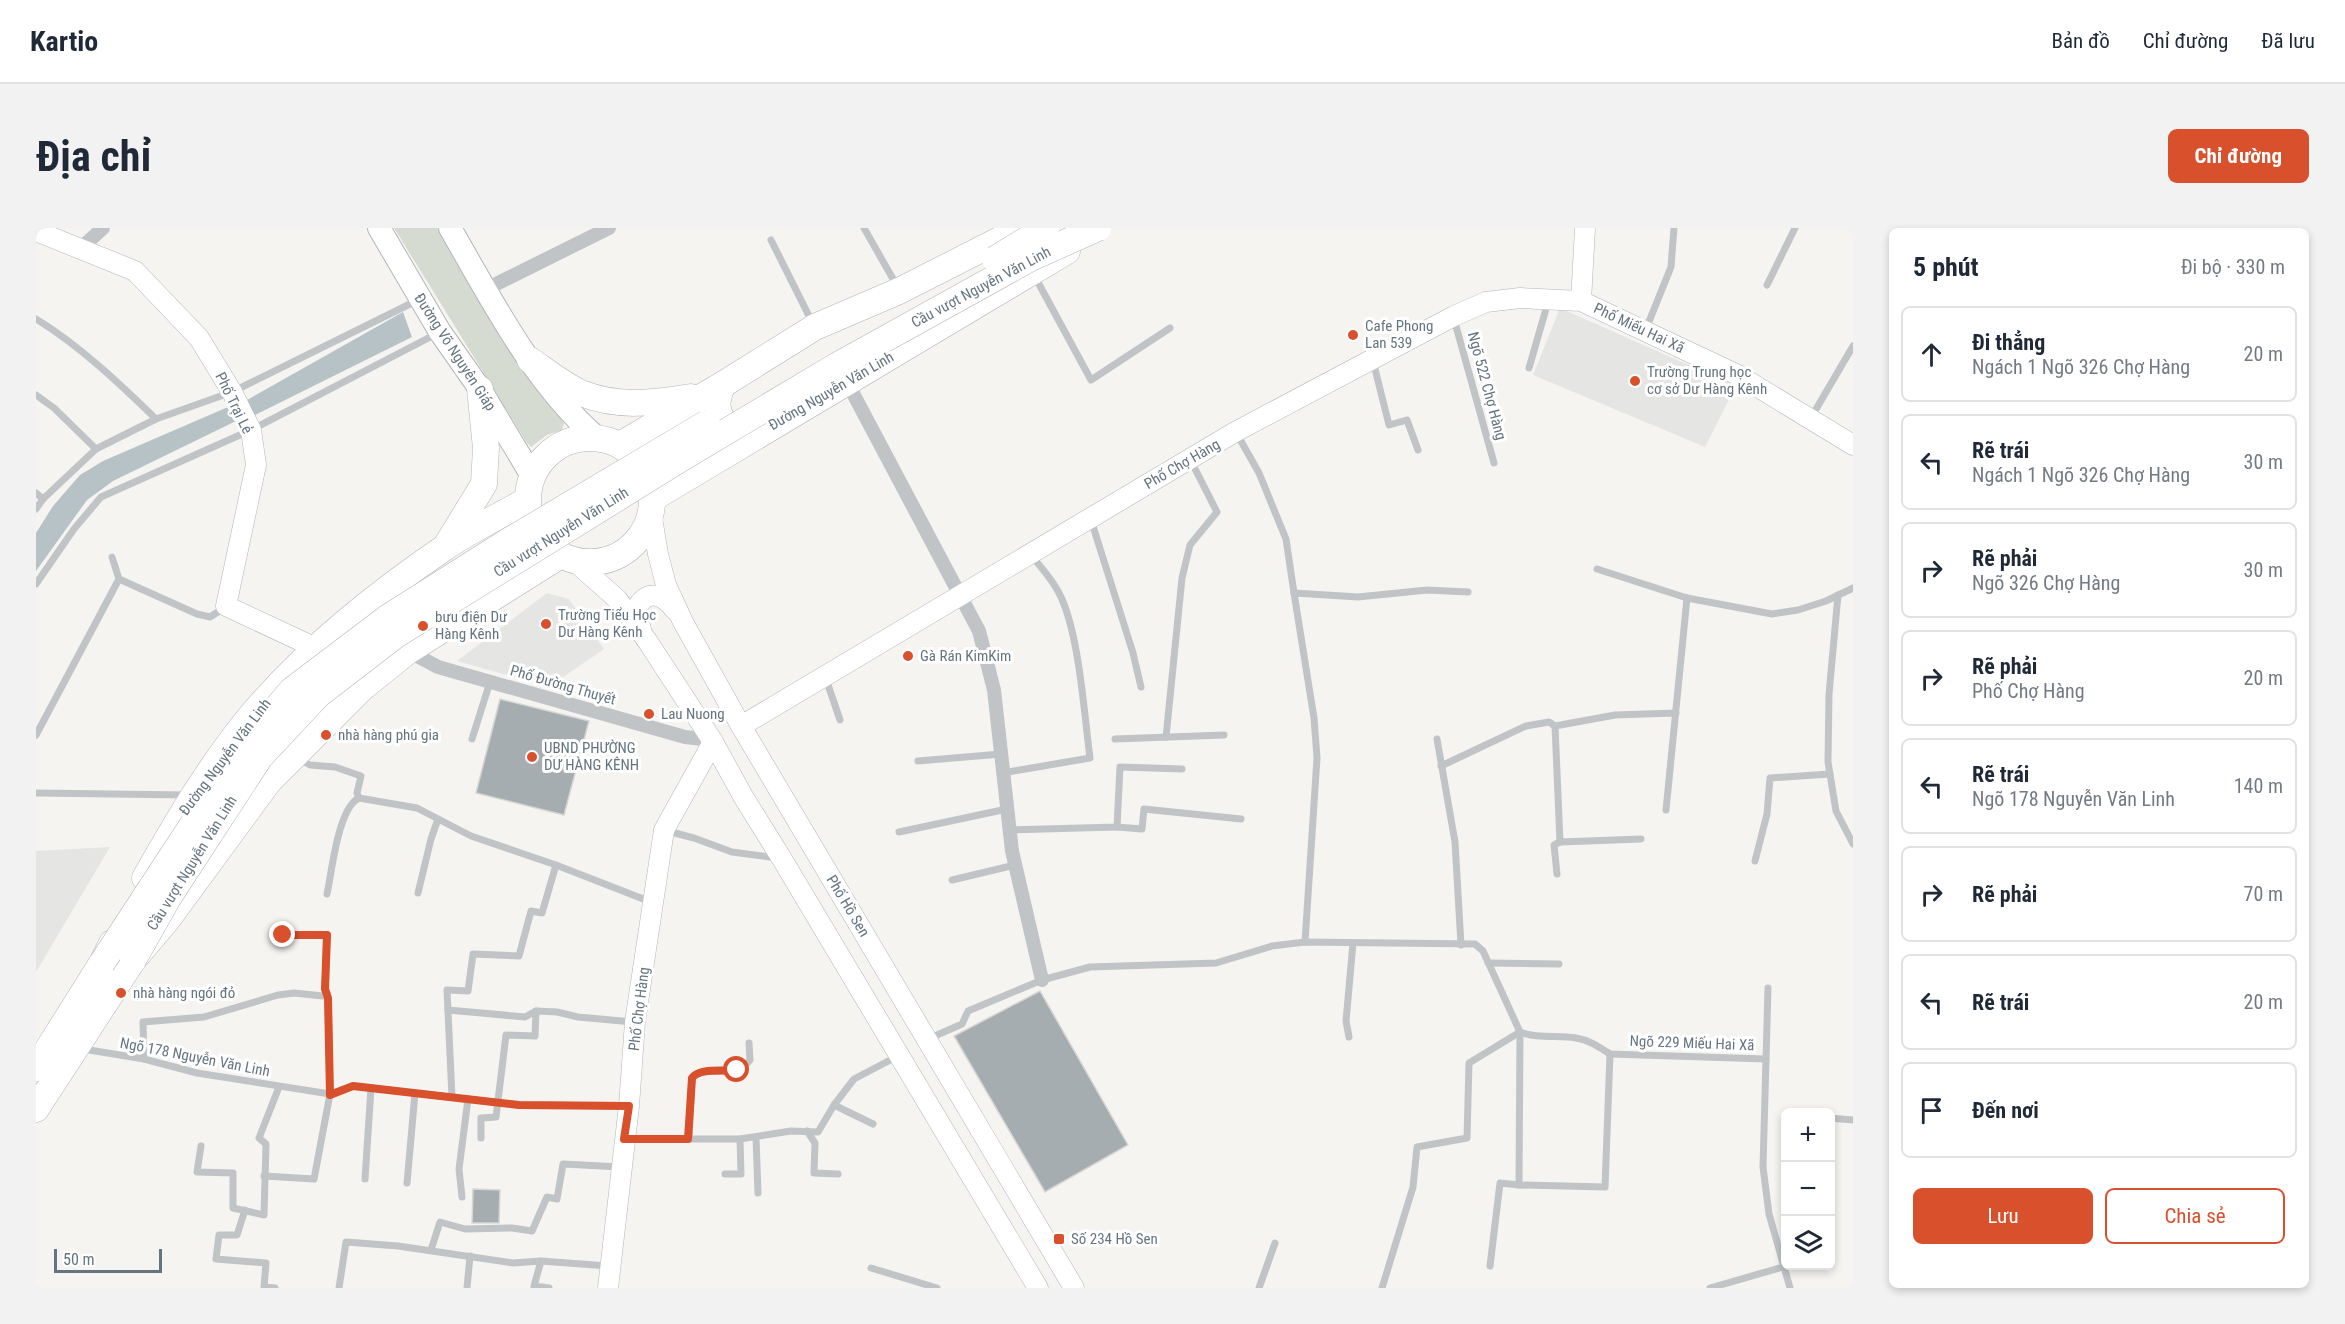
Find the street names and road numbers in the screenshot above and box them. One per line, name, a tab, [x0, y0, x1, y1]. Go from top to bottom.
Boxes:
street label: Cầu vượt Nguyễn Văn Linh	[908, 243, 1054, 331]
street label: Đường Võ Nguyên Giáp	[410, 290, 500, 414]
street label: Phố Miếu Hai Xã	[1591, 299, 1687, 357]
street label: Ngõ 522 Chợ Hàng	[1464, 330, 1510, 442]
street label: Đường Nguyễn Văn Linh	[765, 348, 897, 434]
street label: Phố Trại Lẻ	[211, 369, 257, 437]
street label: Phố Chợ Hàng	[1141, 435, 1223, 493]
street label: Cầu vượt Nguyễn Văn Linh	[490, 483, 632, 581]
street label: Phố Đường Thuyết	[508, 661, 618, 709]
street label: Đường Nguyễn Văn Linh	[175, 695, 275, 819]
street label: Cầu vượt Nguyễn Văn Linh	[143, 792, 241, 934]
street label: Phố Hồ Sen	[823, 872, 873, 940]
street label: Phố Chợ Hàng	[625, 966, 653, 1052]
street label: Ngõ 229 Miếu Hai Xã	[1629, 1032, 1755, 1054]
street label: Ngõ 178 Nguyễn Văn Linh	[119, 1034, 271, 1080]

